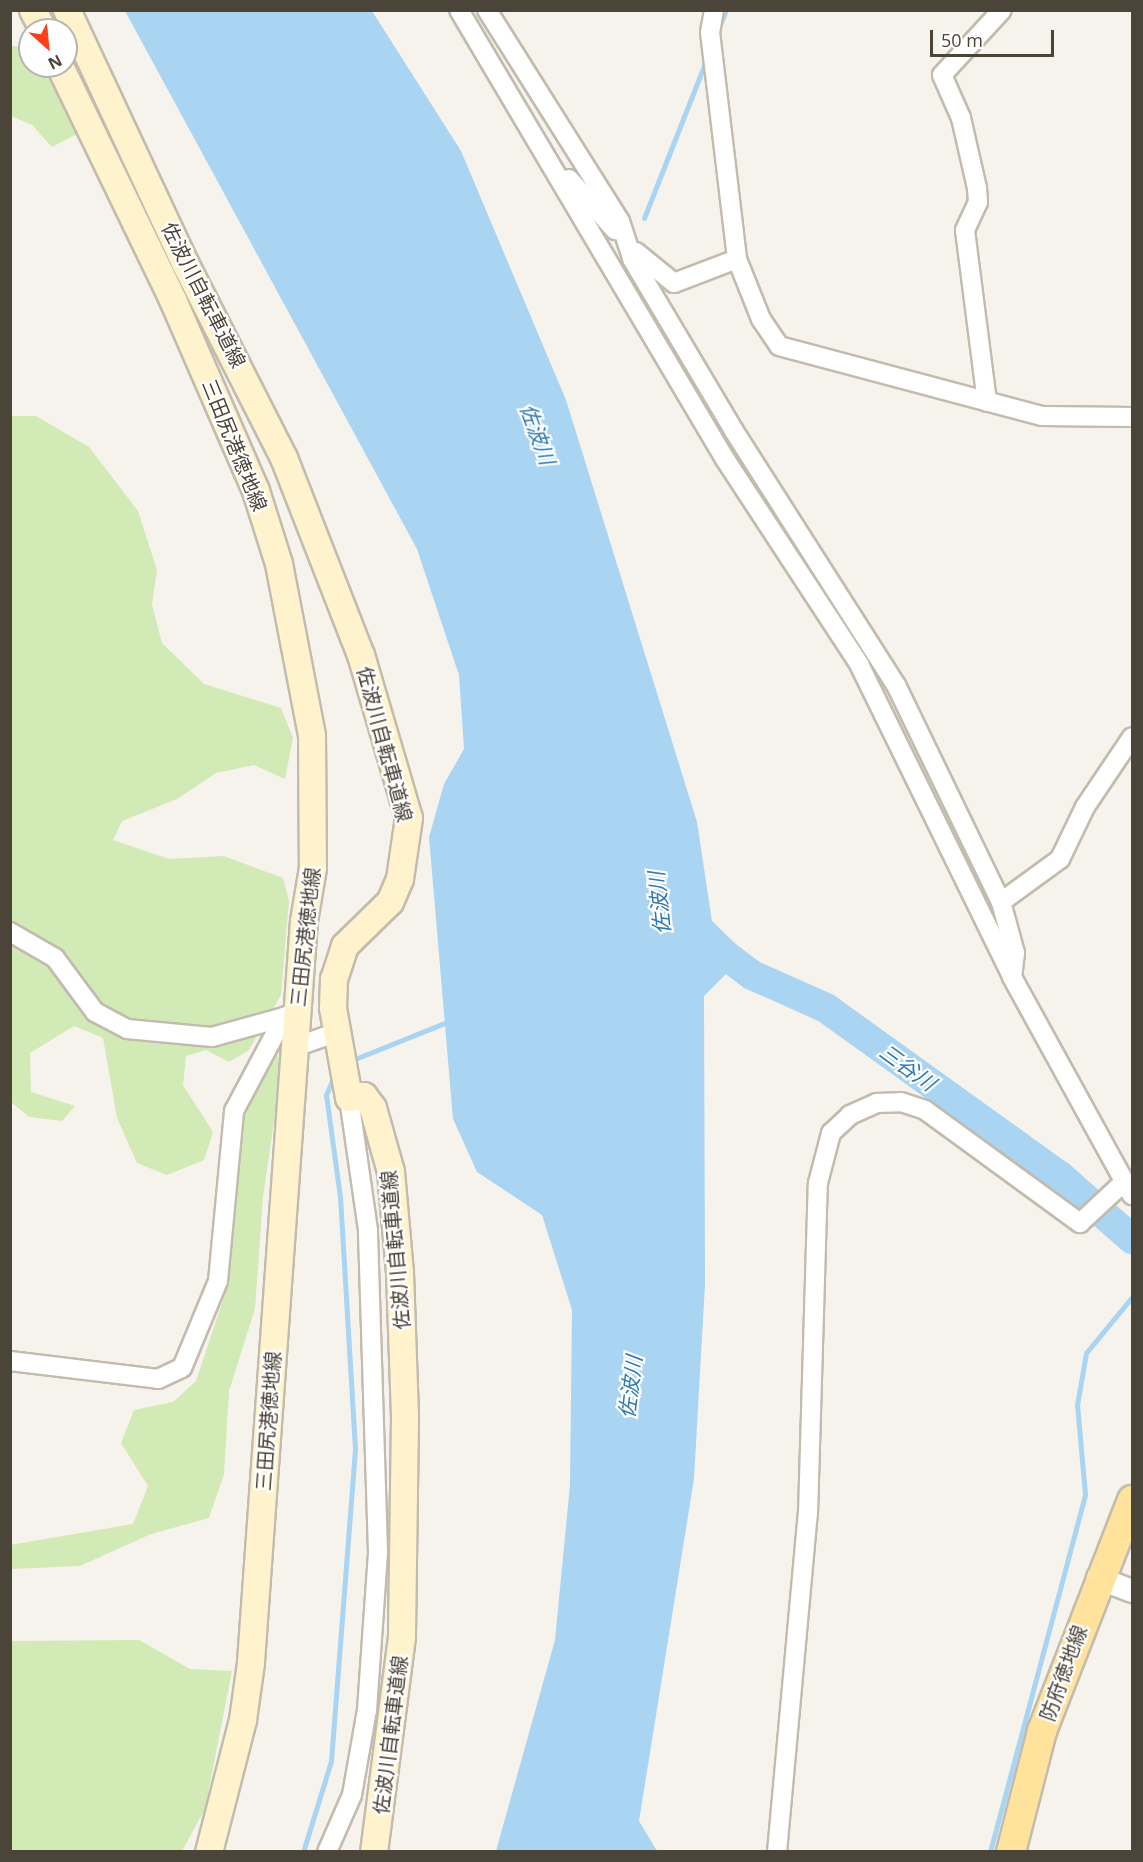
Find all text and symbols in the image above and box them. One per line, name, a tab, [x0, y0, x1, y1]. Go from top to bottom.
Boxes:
north arrow	[18, 18, 78, 78]
scale bar	[933, 18, 1058, 56]
text: 50 m	[941, 28, 983, 52]
text: N	[44, 49, 66, 75]
street label: 佐波川自転車道線	[157, 218, 251, 372]
street label: 三田尻港徳地線	[198, 376, 272, 514]
water label: 佐波川	[515, 400, 561, 468]
street label: 佐波川自転車道線	[353, 664, 417, 824]
street label: 三田尻港徳地線	[286, 866, 324, 1008]
water label: 佐波川	[643, 870, 675, 936]
water label: 三谷川	[875, 1038, 941, 1096]
street label: 佐波川自転車道線	[376, 1169, 414, 1331]
street label: 三田尻港徳地線	[251, 1350, 285, 1492]
water label: 佐波川	[614, 1354, 646, 1420]
street label: 防府徳地線	[1035, 1622, 1091, 1724]
street label: 佐波川自転車道線	[368, 1654, 412, 1816]

